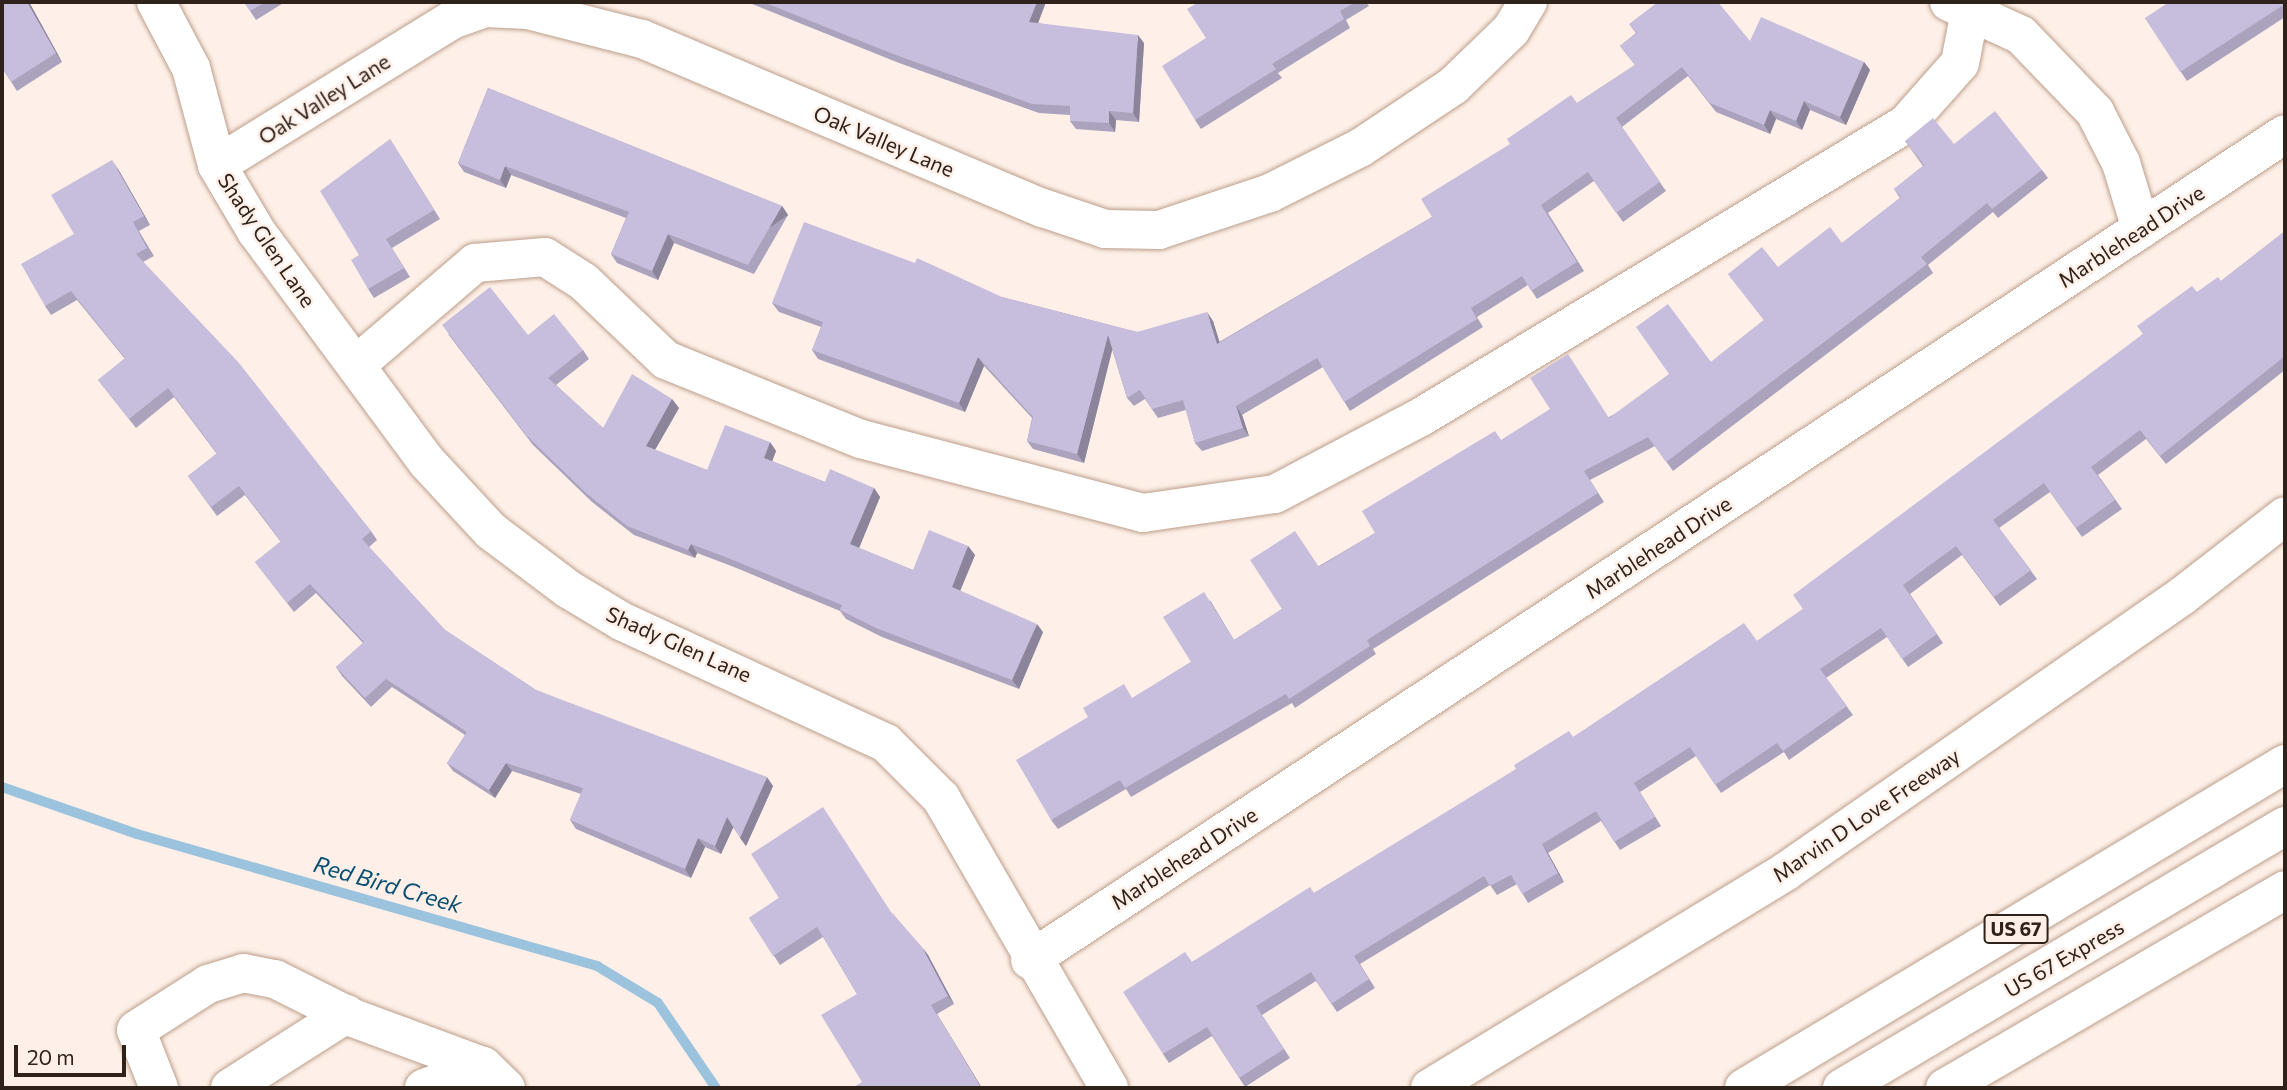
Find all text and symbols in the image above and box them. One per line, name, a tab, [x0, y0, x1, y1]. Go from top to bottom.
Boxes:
street label: Oak Valley Lane	[254, 48, 394, 150]
street label: Oak Valley Lane	[810, 100, 958, 182]
street label: Shady Glen Lane	[213, 168, 321, 312]
street label: Marblehead Drive	[2053, 179, 2209, 293]
street label: Marblehead Drive	[1580, 490, 1736, 604]
street label: Shady Glen Lane	[602, 601, 756, 687]
street label: Marvin D Love Freeway	[1768, 743, 1964, 887]
street label: Marblehead Drive	[1106, 801, 1262, 915]
water label: Red Bird Creek	[311, 850, 465, 918]
road number: US 67	[1983, 914, 2049, 945]
street label: US 67 Express	[2000, 914, 2128, 1002]
scale bar	[18, 1030, 130, 1074]
text: 20 m	[27, 1044, 75, 1069]

